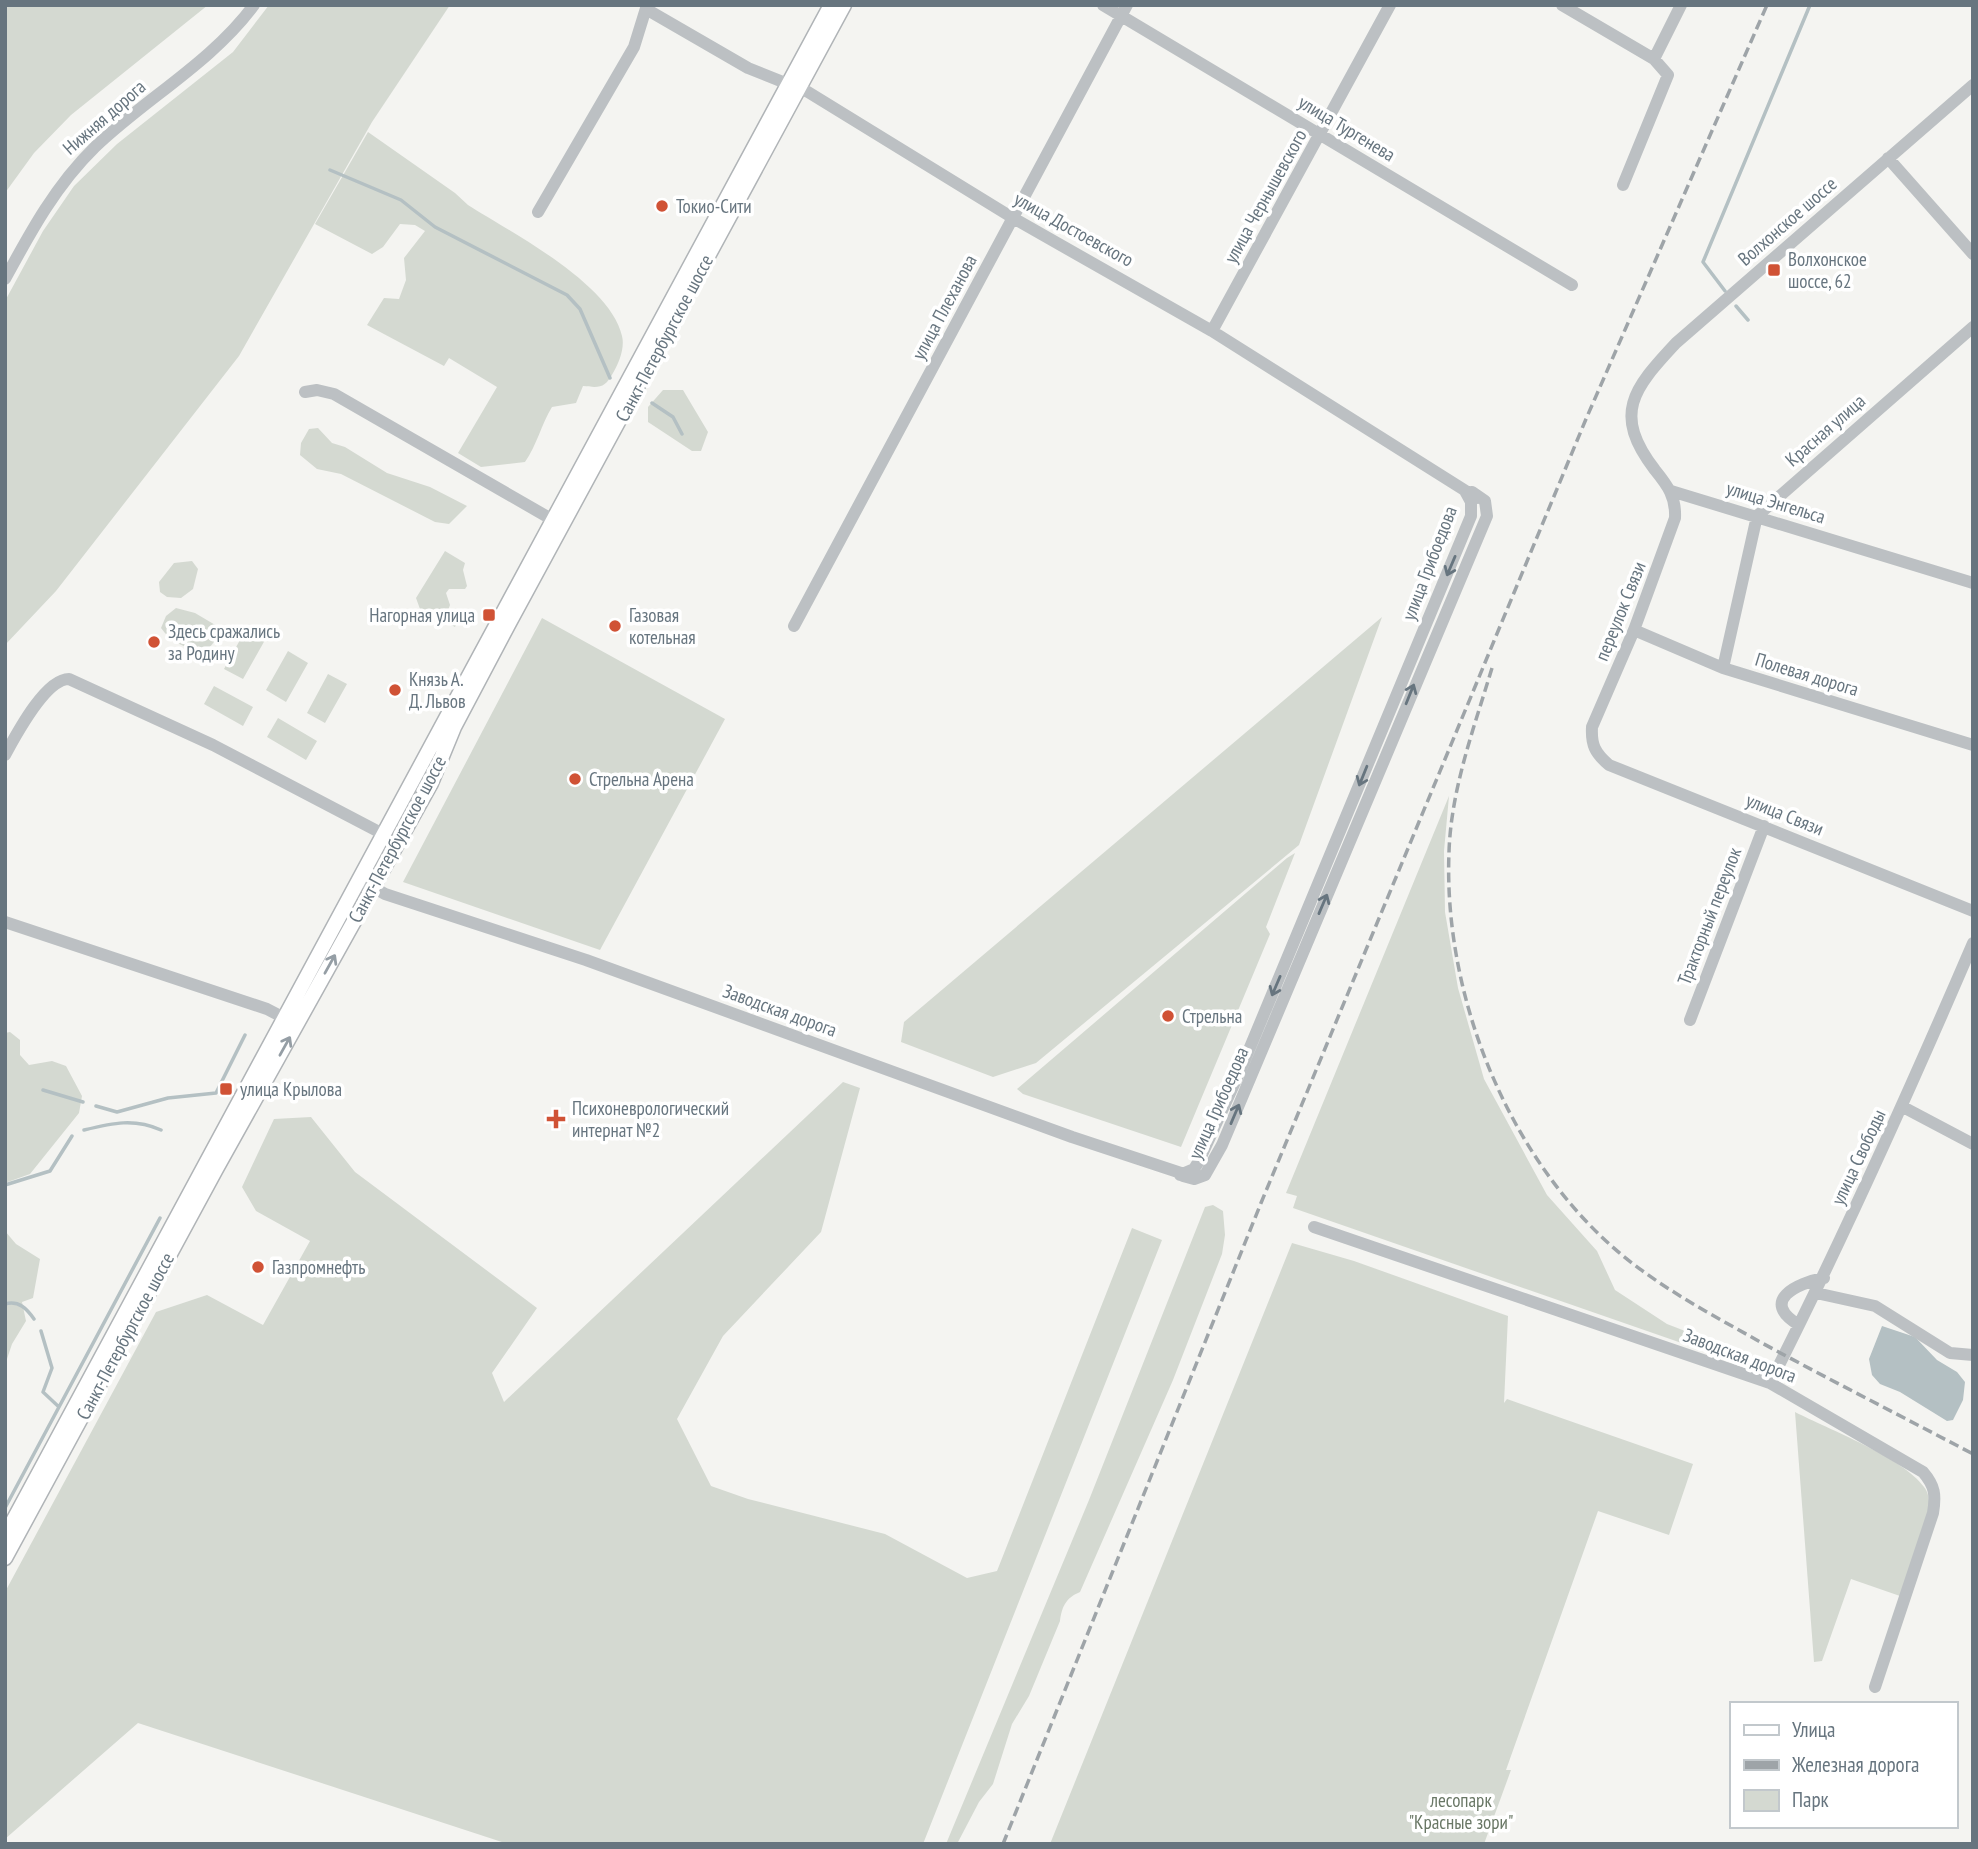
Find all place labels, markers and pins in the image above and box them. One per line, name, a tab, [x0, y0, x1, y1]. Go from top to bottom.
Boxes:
place label: Токио-Сити	[676, 194, 752, 218]
marker: Токио-Сити	[654, 198, 670, 214]
place label: Волхонское шоссе, 62	[1788, 247, 1867, 293]
marker: Волхонское шоссе, 62	[1766, 262, 1782, 278]
place label: Нагорная улица	[369, 603, 475, 627]
place label: Газовая котельная	[629, 603, 696, 649]
marker: Нагорная улица	[481, 607, 497, 623]
marker: Газовая котельная	[607, 618, 623, 634]
place label: Здесь сражались за Родину	[168, 619, 280, 665]
marker: Здесь сражались за Родину	[146, 634, 162, 650]
place label: Князь А. Д. Львов	[409, 667, 466, 713]
marker: Князь А. Д. Львов	[387, 682, 403, 698]
place label: Стрельна Арена	[589, 767, 694, 791]
marker: Стрельна Арена	[567, 771, 583, 787]
place label: Стрельна	[1182, 1004, 1242, 1028]
marker: Стрельна	[1160, 1008, 1176, 1024]
place label: улица Крылова	[240, 1077, 342, 1101]
marker: улица Крылова	[218, 1081, 234, 1097]
place label: Психоневрологический интернат №2	[572, 1096, 729, 1142]
marker: Психоневрологический интернат №2	[546, 1109, 566, 1129]
place label: Газпромнефть	[272, 1255, 365, 1279]
marker: Газпромнефть	[250, 1259, 266, 1275]

